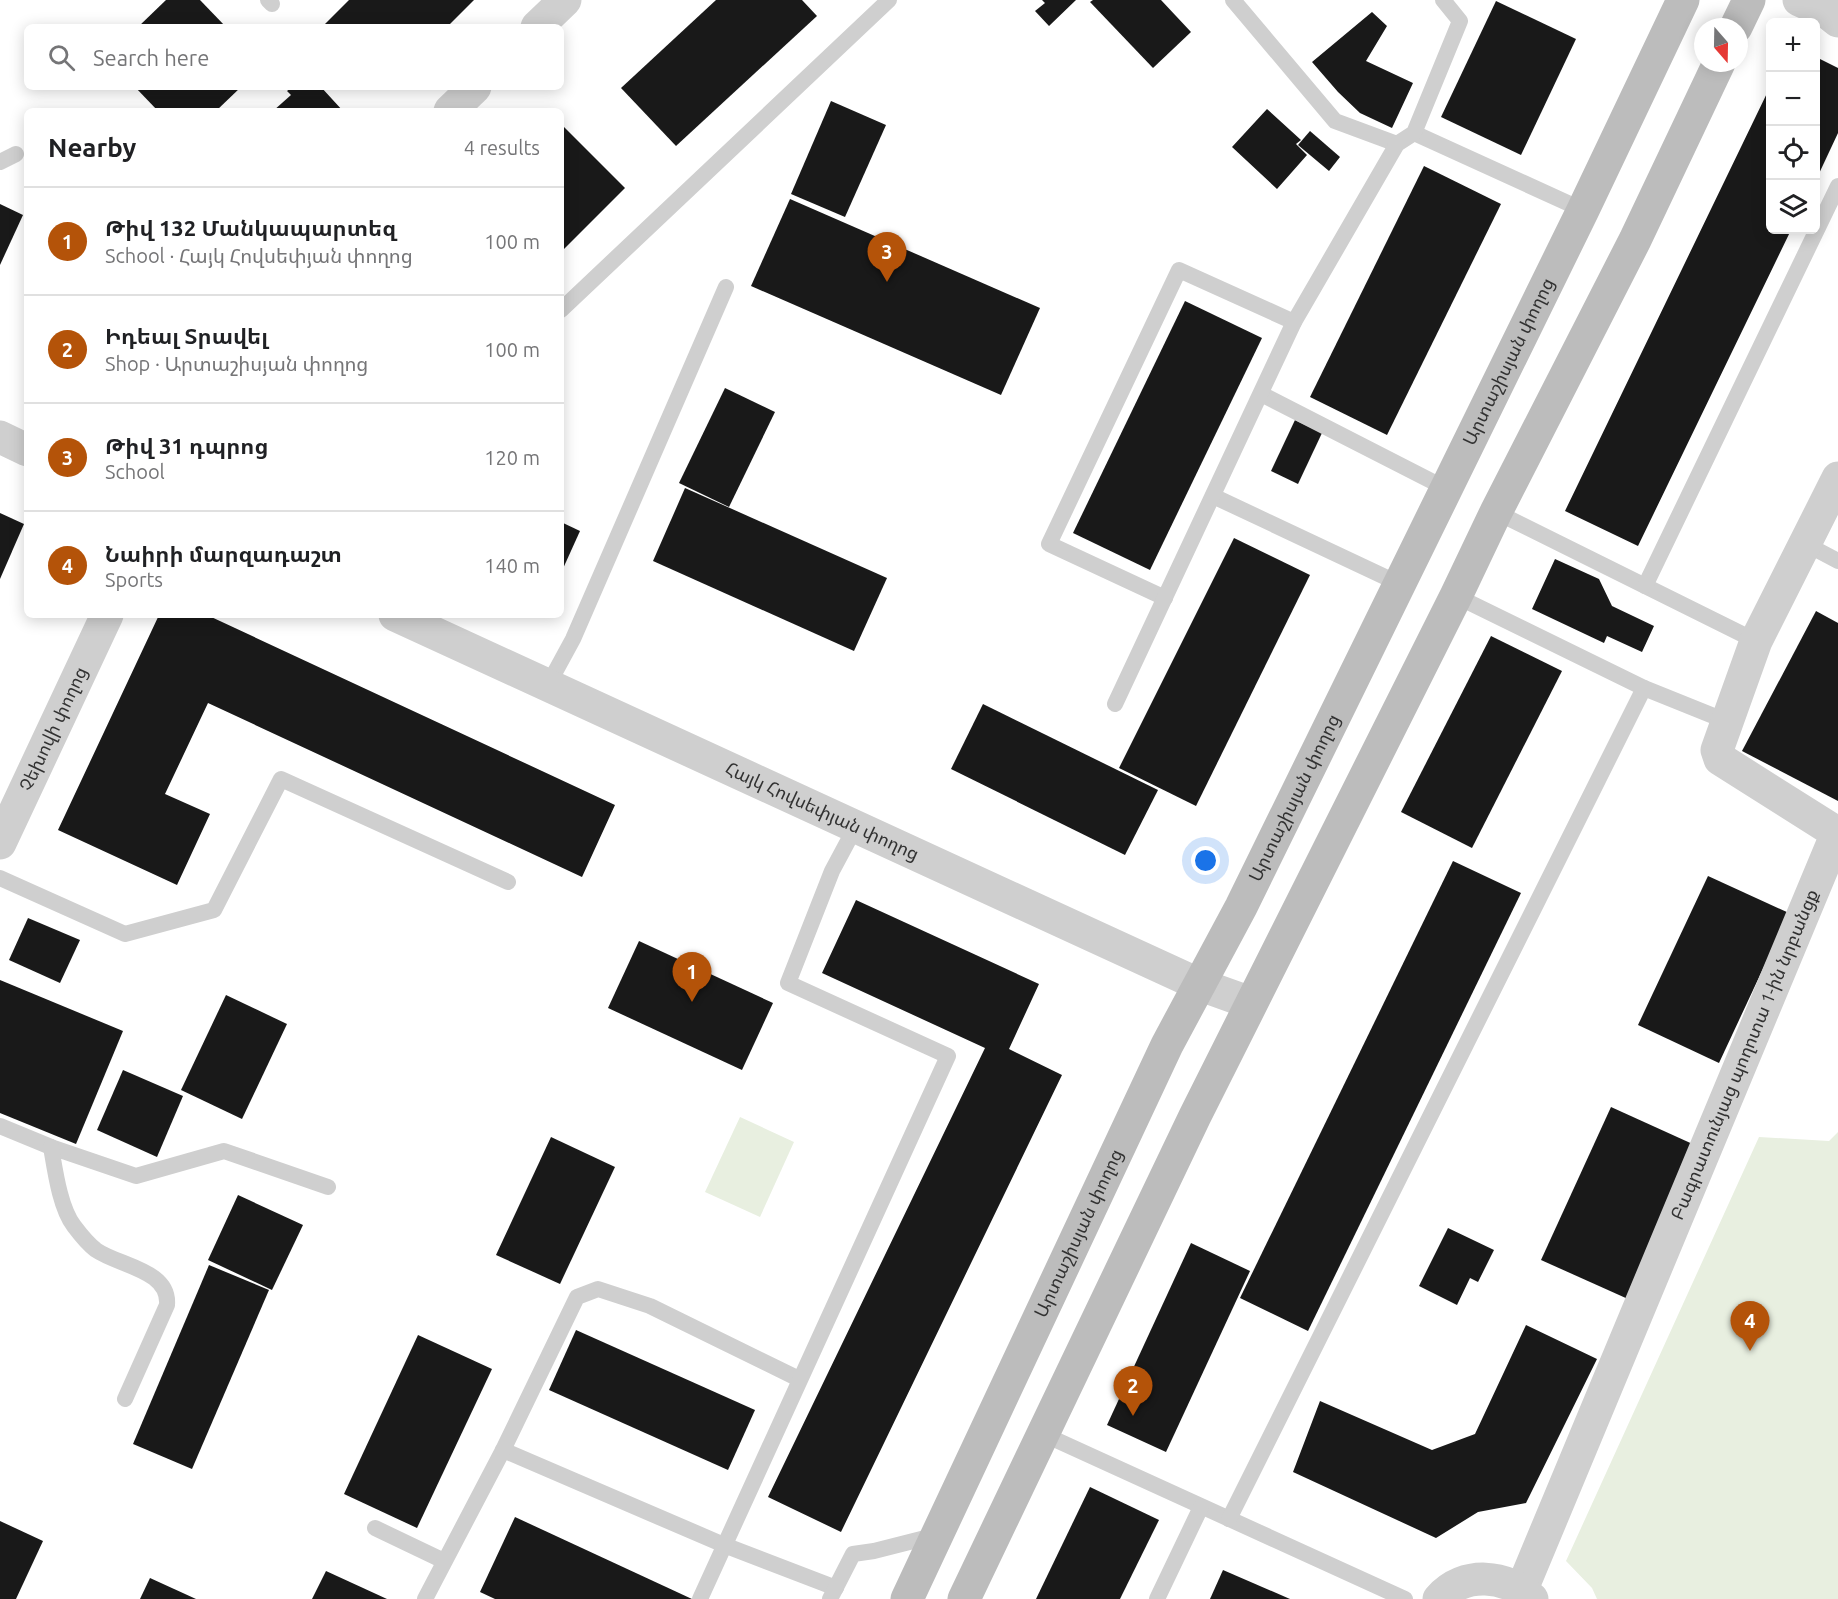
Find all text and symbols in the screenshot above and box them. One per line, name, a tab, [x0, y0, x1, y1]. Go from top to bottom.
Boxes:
north arrow	[1694, 18, 1748, 72]
map controls	[1766, 18, 1820, 234]
button: +	[1766, 18, 1820, 72]
search box	[24, 24, 564, 90]
icon: search	[45, 41, 78, 74]
text: Search here	[93, 45, 209, 70]
button: −	[1766, 72, 1820, 126]
button: locate	[1766, 126, 1820, 180]
text: Nearby	[48, 133, 136, 162]
text: 4 results	[464, 136, 540, 159]
button: layers	[1766, 180, 1820, 234]
text: Թիվ 132 Մանկապարտեզ	[105, 215, 396, 240]
text: 1	[62, 230, 73, 253]
text: 100 m	[484, 230, 540, 253]
pin: 3	[868, 232, 906, 282]
text: School · Հայկ Հովսեփյան փողոց	[105, 244, 413, 267]
street label: Արտաշիսյան փողոց	[1458, 274, 1558, 448]
text: Իդեալ Տրավել	[105, 323, 268, 348]
text: 2	[62, 338, 73, 361]
text: 100 m	[484, 338, 540, 361]
text: Shop · Արտաշիսյան փողոց	[105, 352, 368, 375]
text: Թիվ 31 դպրոց	[105, 433, 268, 458]
text: 3	[62, 446, 73, 469]
text: 120 m	[484, 446, 540, 469]
text: School	[105, 460, 165, 483]
text: Նաիրի մարզադաշտ	[105, 541, 342, 566]
text: 4	[62, 554, 73, 577]
text: 140 m	[484, 554, 540, 577]
text: Sports	[105, 568, 163, 591]
street label: Չեխովի փողոց	[15, 663, 91, 794]
street label: Արտաշիսյան փողոց	[1244, 711, 1344, 884]
street label: Հայկ Հովսեփյան փողոց	[723, 757, 922, 864]
your location	[1191, 846, 1220, 875]
street label: Բագրատունյաց պողոտա 1-ին նրբանցք	[1666, 886, 1822, 1222]
pin: 1	[672, 952, 712, 1002]
street label: Արտաշիսյան փողոց	[1030, 1145, 1127, 1320]
pin: 4	[1730, 1302, 1770, 1351]
pin: 2	[1114, 1366, 1152, 1416]

